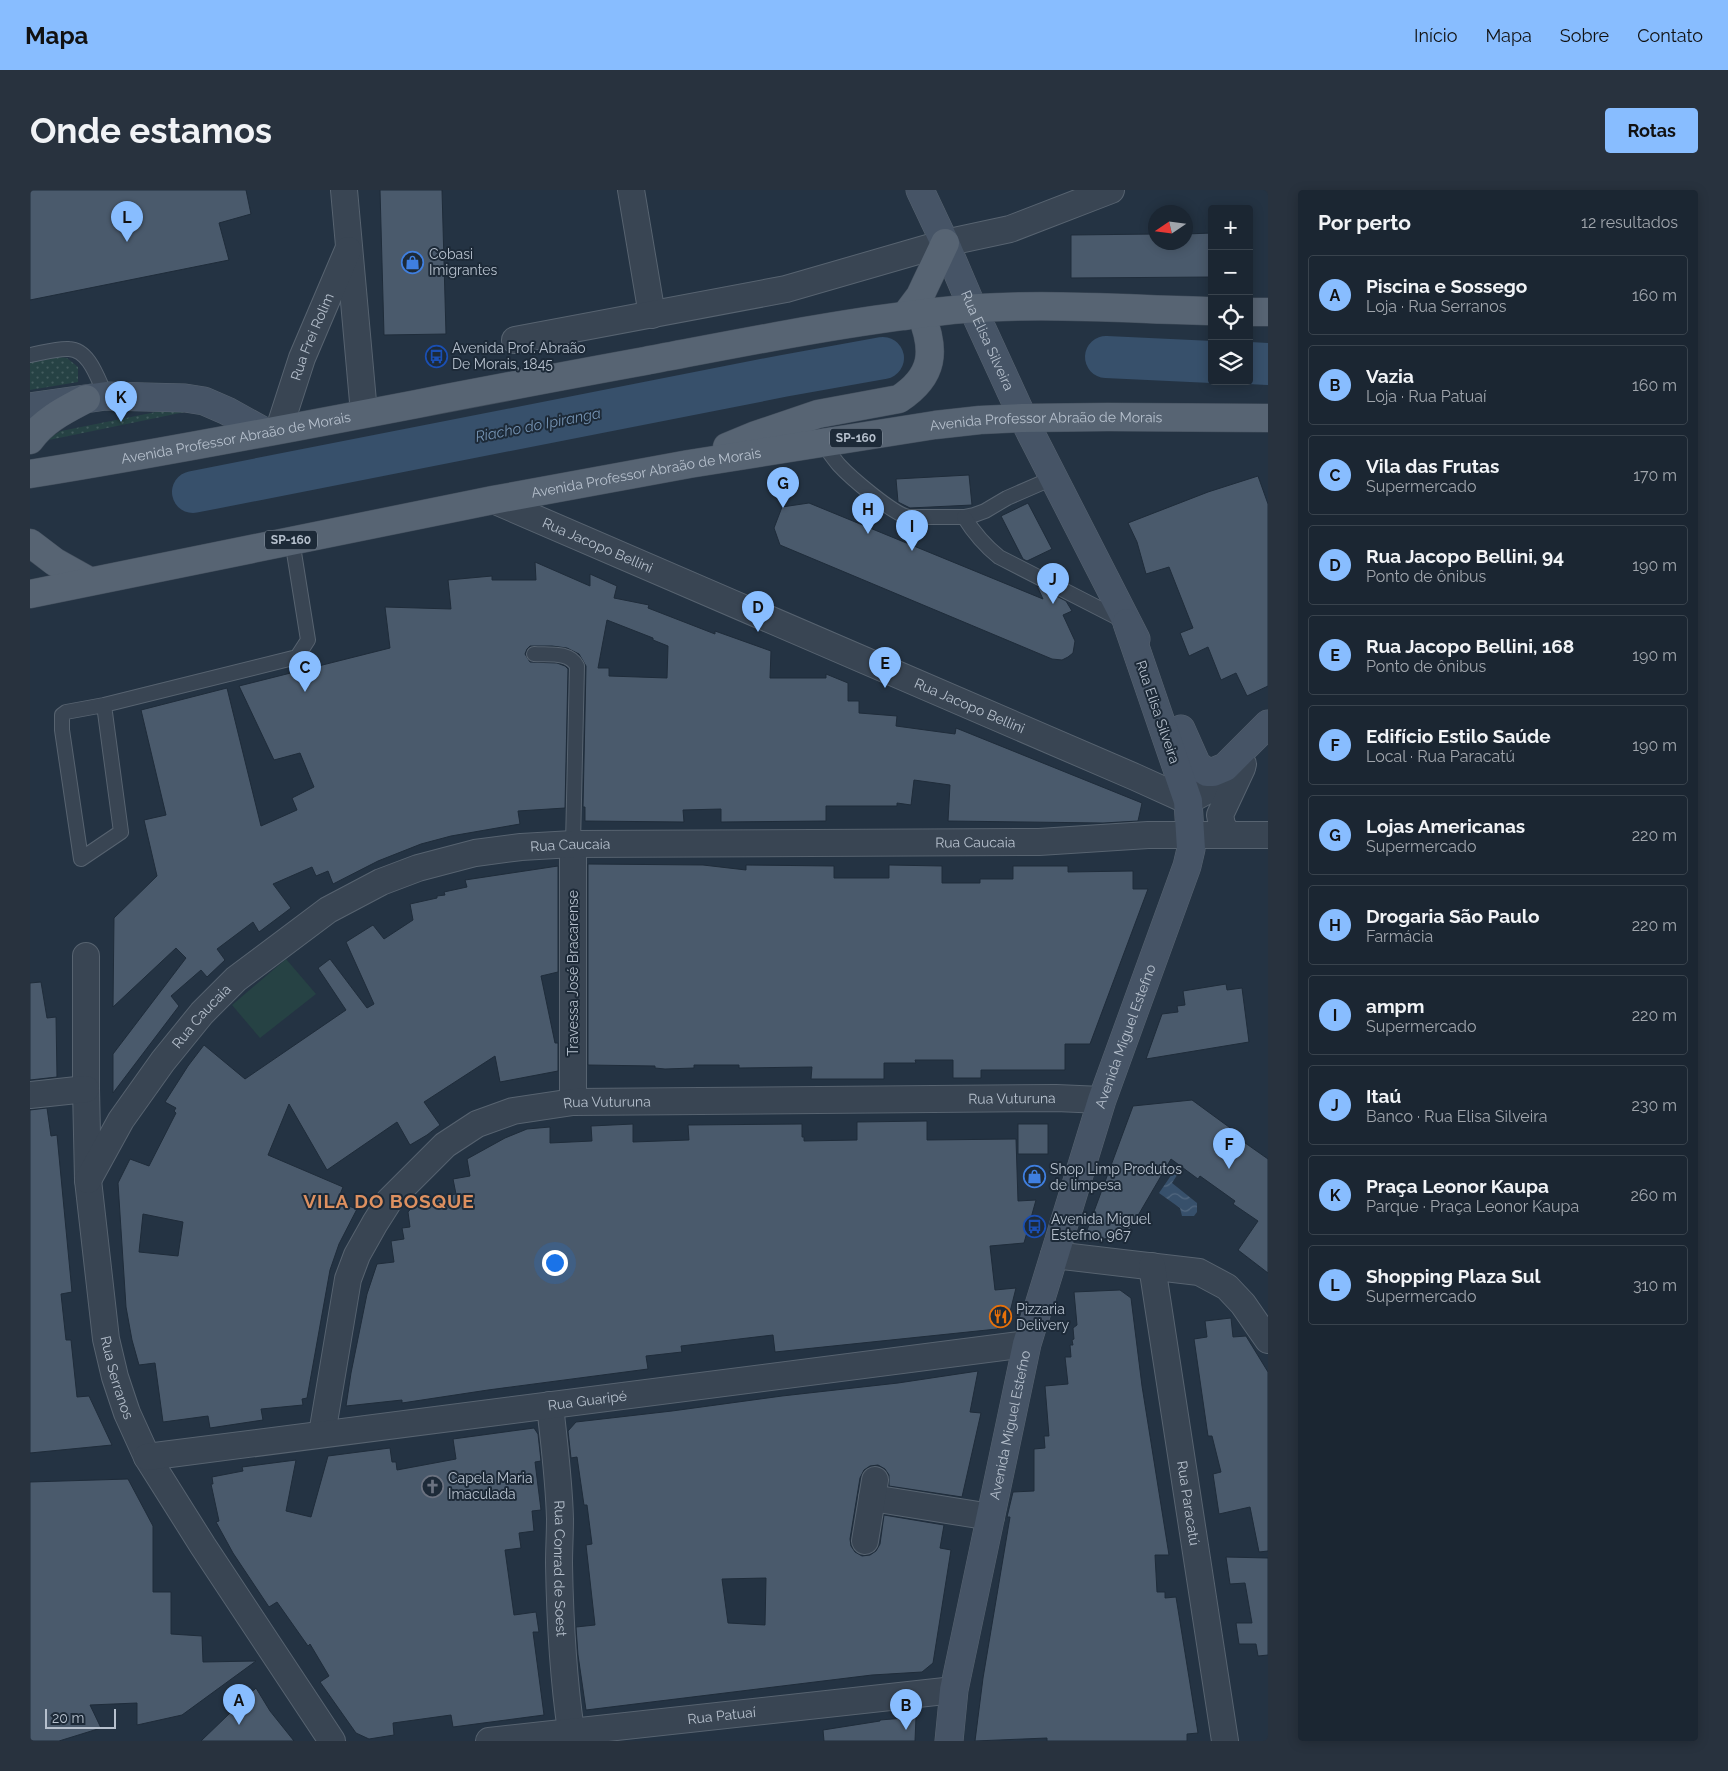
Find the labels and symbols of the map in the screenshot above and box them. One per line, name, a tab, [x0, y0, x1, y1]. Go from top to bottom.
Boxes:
pin: L	[111, 201, 143, 242]
north arrow	[1148, 205, 1193, 250]
place label: Cobasi Imigrantes	[429, 246, 497, 278]
shop icon: Cobasi Imigrantes	[401, 250, 425, 274]
street label: Rua Elisa Silveira	[958, 288, 1017, 393]
street label: Rua Frei Rolim	[287, 291, 337, 382]
place label: Avenida Prof. Abraão De Morais, 1845	[452, 340, 586, 372]
bus stop icon: Avenida Prof. Abraão De Morais, 1845	[424, 344, 448, 368]
pin: K	[105, 381, 137, 422]
water label: Riacho do Ipiranga	[474, 404, 602, 446]
street label: Avenida Professor Abraão de Morais	[120, 409, 352, 467]
street label: Avenida Professor Abraão de Morais	[928, 409, 1163, 434]
road number: SP-160	[830, 428, 882, 448]
street label: Avenida Professor Abraão de Morais	[530, 445, 762, 501]
pin: G	[767, 467, 799, 508]
pin: H	[852, 493, 884, 534]
pin: I	[896, 510, 928, 551]
street label: Rua Jacopo Bellini	[540, 514, 655, 576]
road number: SP-160	[265, 530, 317, 550]
pin: J	[1037, 563, 1069, 604]
pin: D	[742, 591, 774, 632]
pin: E	[869, 647, 901, 688]
pin: C	[289, 651, 321, 692]
street label: Rua Elisa Silveira	[1133, 658, 1183, 766]
street label: Rua Jacopo Bellini	[912, 675, 1027, 736]
street label: Rua Caucaia	[935, 834, 1015, 850]
street label: Rua Caucaia	[530, 836, 610, 854]
street label: Travessa José Bracarense	[565, 890, 581, 1056]
street label: Avenida Miguel Estefno	[1092, 962, 1159, 1110]
street label: Rua Caucaia	[169, 981, 234, 1051]
street label: Rua Vuturuna	[968, 1090, 1056, 1107]
street label: Rua Vuturuna	[562, 1093, 651, 1111]
pin: F	[1213, 1128, 1245, 1169]
place label: Shop Limp Produtos de limpesa	[1050, 1161, 1182, 1193]
shop icon: Shop Limp Produtos de limpesa	[1022, 1165, 1046, 1189]
district label: VILA DO BOSQUE	[303, 1190, 475, 1212]
place label: Avenida Miguel Estefno, 967	[1051, 1211, 1151, 1243]
bus stop icon: Avenida Miguel Estefno, 967	[1023, 1215, 1047, 1239]
your location	[542, 1250, 568, 1276]
place label: Pizzaria Delivery	[1016, 1301, 1069, 1333]
restaurant icon: Pizzaria Delivery	[988, 1305, 1012, 1329]
street label: Rua Serranos	[98, 1334, 137, 1422]
street label: Avenida Miguel Estefno	[986, 1349, 1033, 1501]
street label: Rua Guaripé	[547, 1387, 628, 1413]
street label: Rua Paracatú	[1174, 1460, 1203, 1547]
place label: Capela Maria Imaculada	[448, 1470, 533, 1502]
church icon: Capela Maria Imaculada	[420, 1474, 444, 1498]
street label: Rua Conrad de Soest	[551, 1500, 570, 1638]
pin: A	[223, 1684, 255, 1725]
pin: B	[890, 1689, 922, 1730]
street label: Rua Patuaí	[687, 1704, 757, 1727]
scale bar	[45, 1706, 116, 1729]

